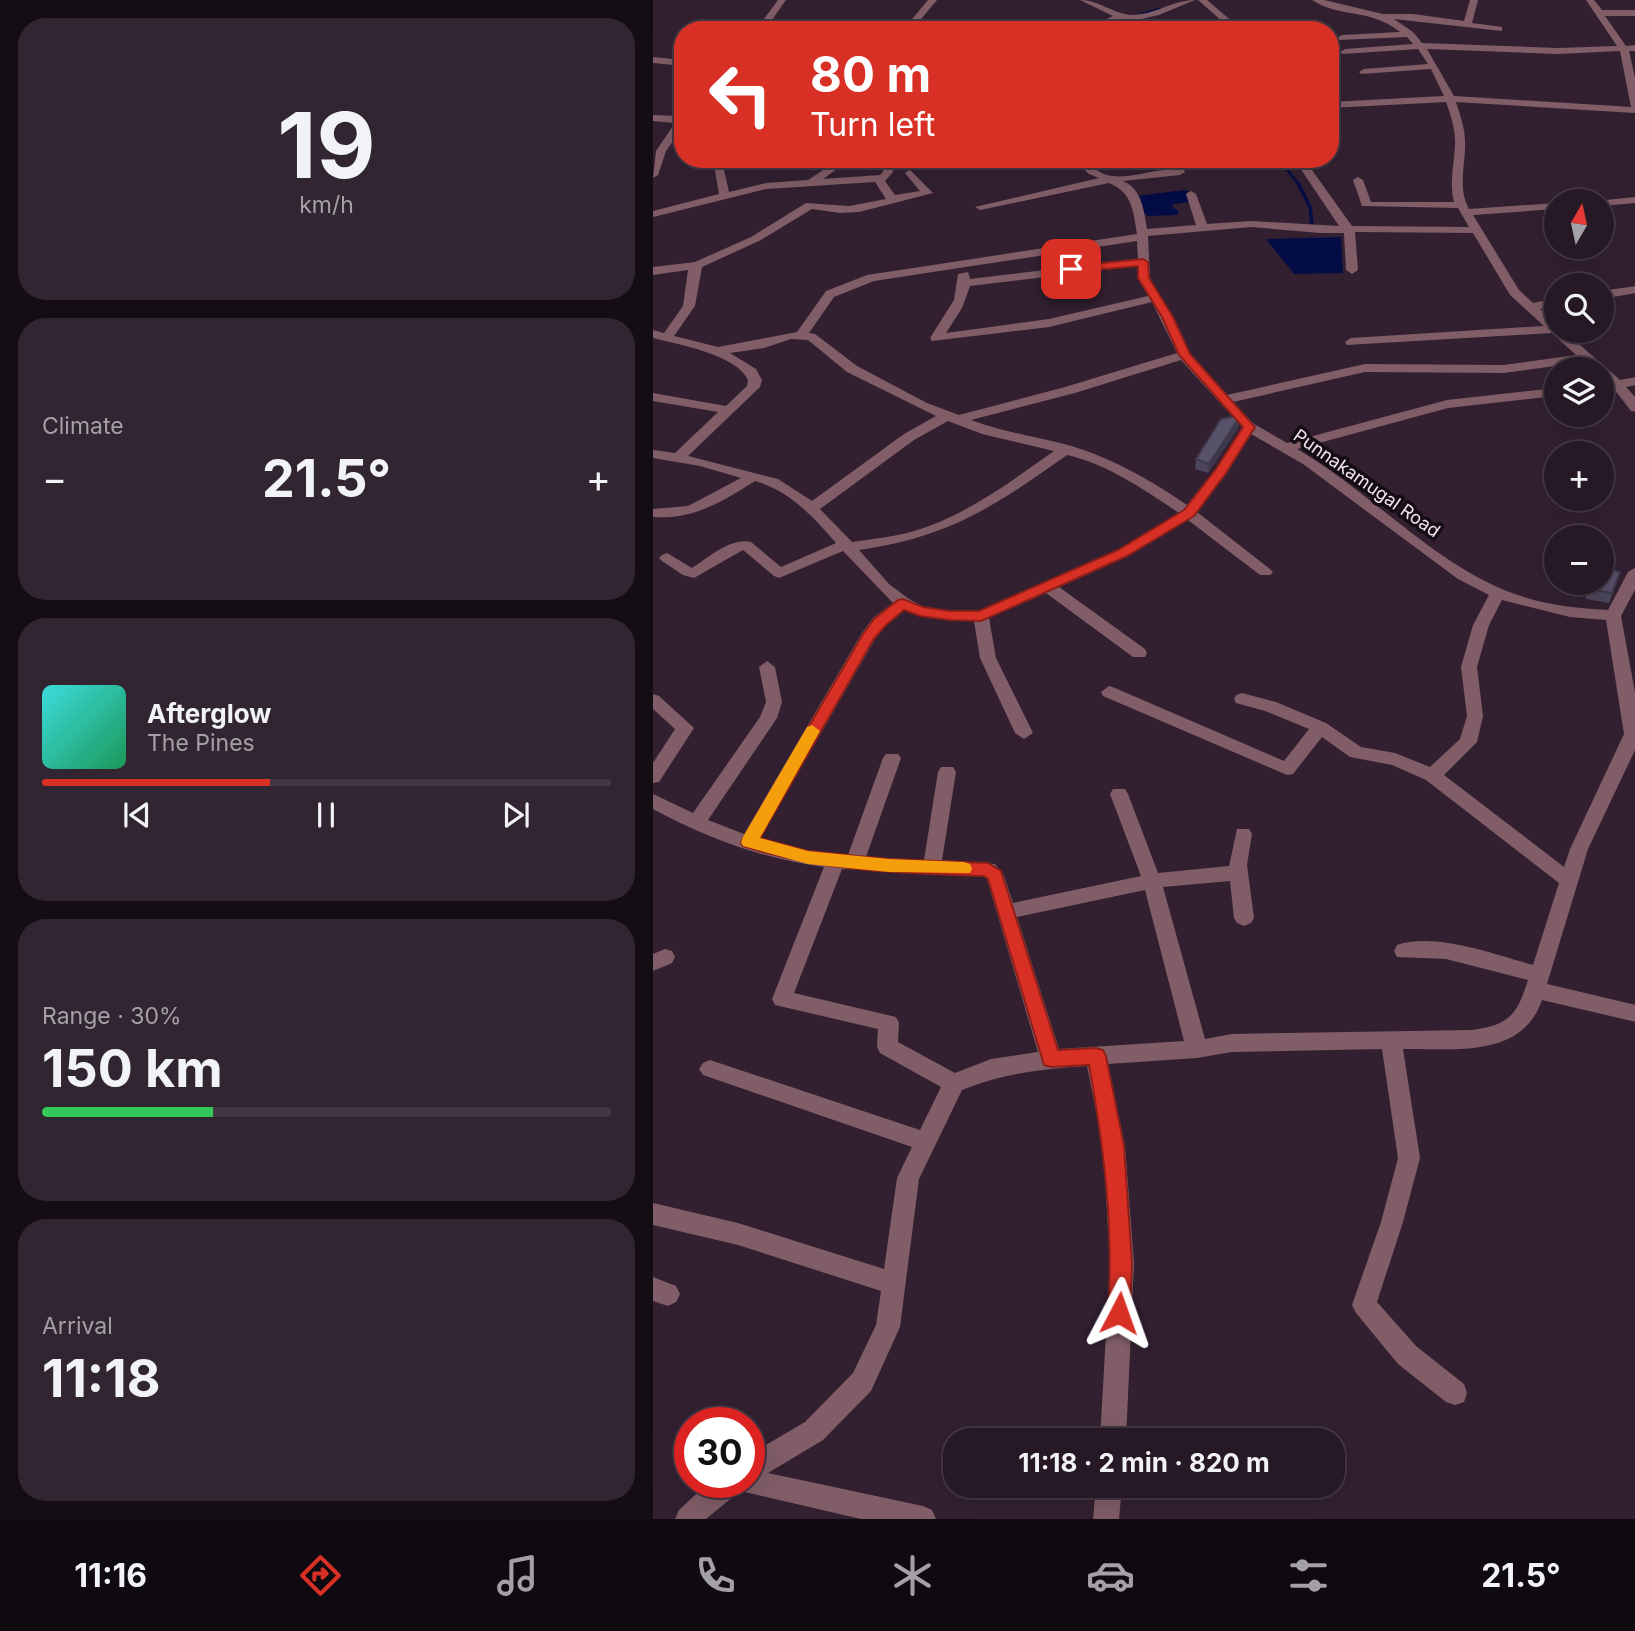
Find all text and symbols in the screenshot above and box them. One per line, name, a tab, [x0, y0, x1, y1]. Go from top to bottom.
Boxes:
text: 80 m	[810, 45, 931, 104]
icon: left	[695, 49, 786, 140]
text: 19	[277, 90, 376, 200]
text: Turn left	[810, 105, 935, 144]
north arrow	[1544, 189, 1614, 259]
map controls	[1544, 189, 1614, 595]
text: km/h	[299, 191, 354, 219]
pin	[1041, 239, 1101, 299]
icon: arrive	[1052, 250, 1090, 288]
button: search	[1544, 273, 1614, 343]
button: layers	[1544, 357, 1614, 427]
text: Climate	[42, 412, 124, 440]
street label: Punnakamugal Road	[1290, 425, 1444, 541]
button: +	[1544, 441, 1614, 511]
text: 21.5°	[262, 447, 391, 510]
text: −	[42, 455, 67, 501]
text: +	[586, 455, 611, 501]
button: −	[1544, 525, 1614, 595]
text: Afterglow	[147, 698, 271, 729]
text: The Pines	[147, 729, 255, 757]
icon: previous	[118, 796, 156, 834]
icon: pause	[307, 796, 345, 834]
icon: next	[497, 796, 535, 834]
text: Range · 30%	[42, 1002, 182, 1030]
text: 150 km	[42, 1037, 223, 1100]
position arrow	[1082, 1276, 1156, 1350]
text: Arrival	[42, 1312, 113, 1340]
text: 11:18	[42, 1347, 160, 1410]
speed limit sign: 30	[674, 1407, 765, 1498]
text: 11:18 · 2 min · 820 m	[1018, 1447, 1270, 1478]
icon: directions	[296, 1551, 345, 1600]
icon: music	[493, 1551, 542, 1600]
icon: phone	[691, 1551, 740, 1600]
icon: climate	[888, 1551, 937, 1600]
icon: car	[1086, 1551, 1135, 1600]
icon: filters	[1284, 1551, 1333, 1600]
text: 11:16	[74, 1556, 147, 1595]
text: 21.5°	[1481, 1556, 1561, 1595]

